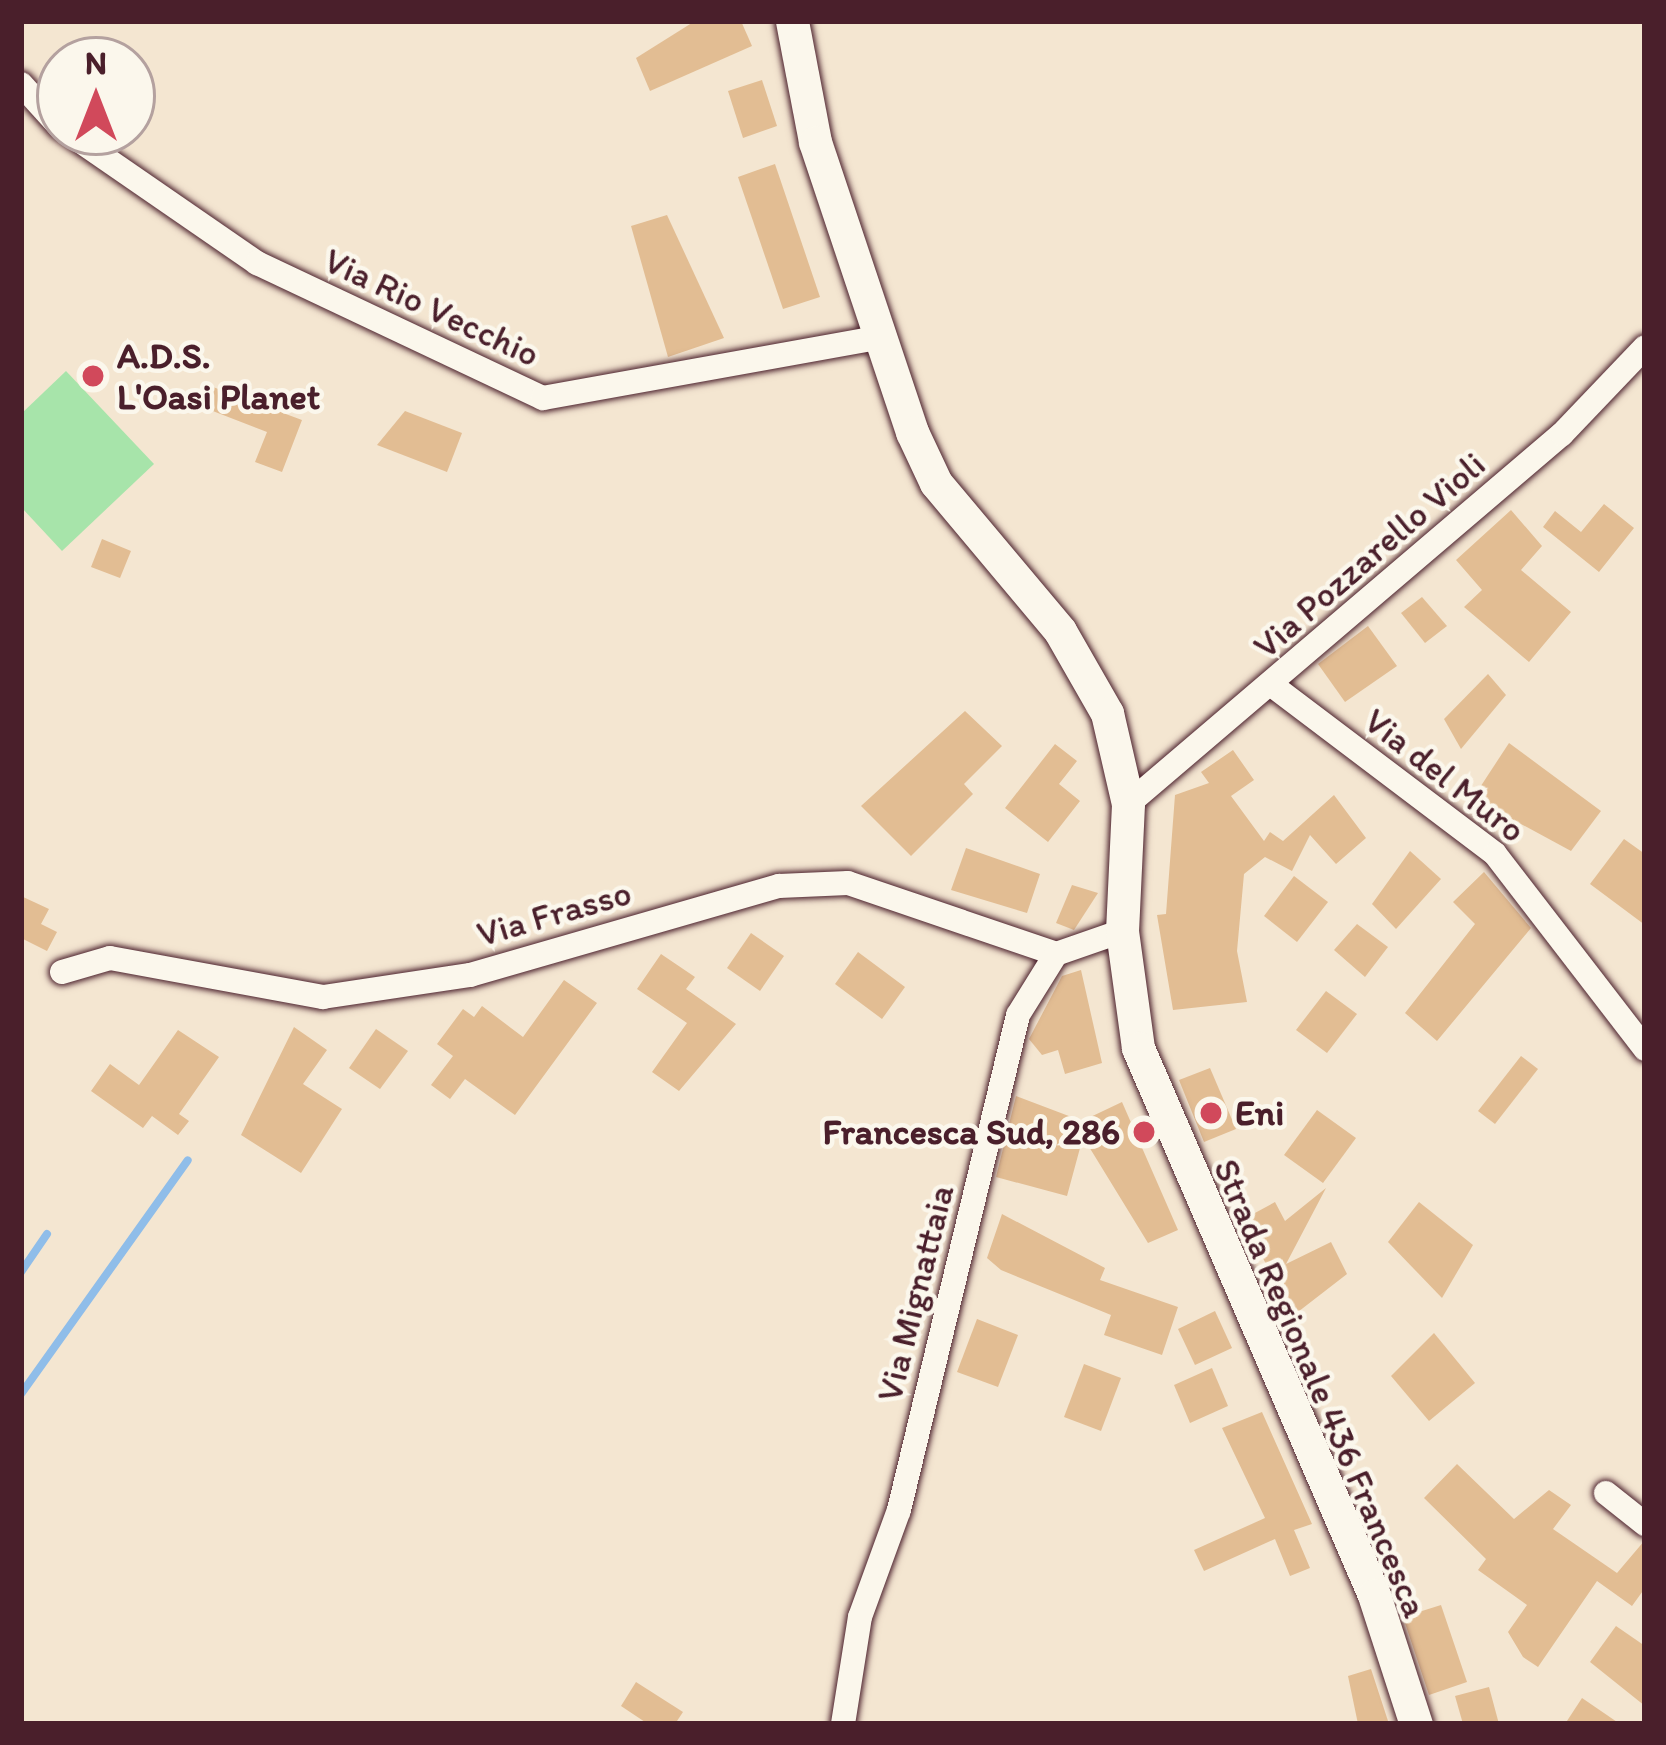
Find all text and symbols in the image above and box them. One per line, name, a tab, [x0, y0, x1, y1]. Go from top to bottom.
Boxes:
north arrow	[36, 36, 156, 156]
text: N	[85, 43, 107, 82]
street label: Via Rio Vecchio	[318, 239, 546, 375]
place label: A.D.S. L'Oasi Planet	[117, 333, 319, 418]
marker: A.D.S. L'Oasi Planet	[80, 363, 106, 389]
street label: Via Pozzarello Violi	[1245, 443, 1493, 667]
street label: Via del Muro	[1356, 699, 1534, 851]
street label: Via Frasso	[472, 870, 636, 956]
place label: Eni	[1235, 1091, 1284, 1135]
marker: Eni	[1198, 1100, 1224, 1126]
place label: Francesca Sud, 286	[822, 1110, 1120, 1154]
marker: Francesca Sud, 286	[1131, 1119, 1157, 1145]
street label: Strada Regionale 436 Francesca	[1205, 1152, 1437, 1624]
street label: Via Mignattaia	[867, 1181, 963, 1405]

